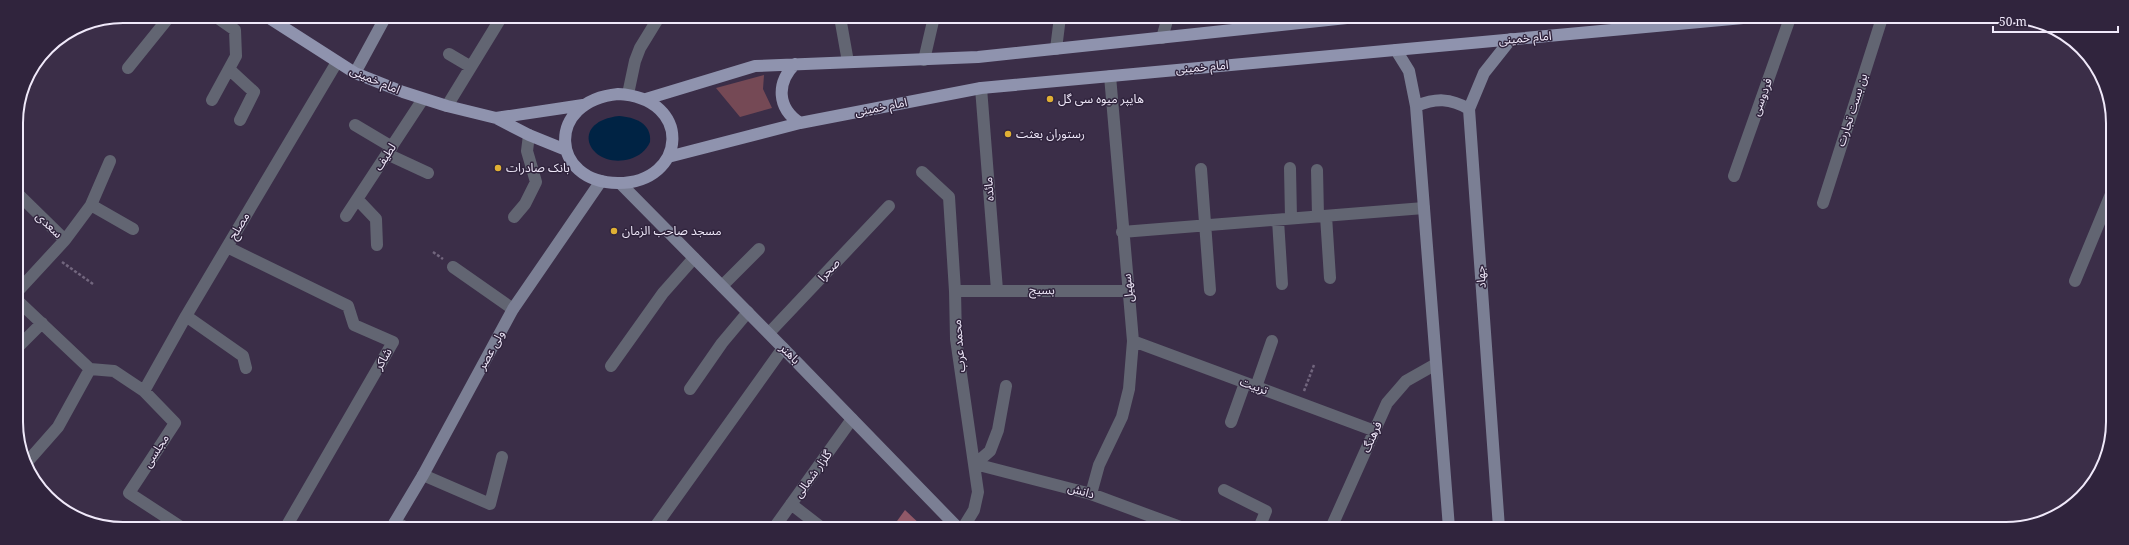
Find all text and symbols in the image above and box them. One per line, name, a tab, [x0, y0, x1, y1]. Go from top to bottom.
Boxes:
scale bar	[1993, 8, 2118, 34]
text: 50 m	[1999, 13, 2027, 30]
street label: امام خمینی	[1498, 27, 1552, 49]
street label: امام خمینی	[1175, 56, 1229, 78]
street label: امام خمینی	[347, 61, 403, 99]
street label: بن بست تجارت	[1832, 71, 1871, 149]
street label: فردوسی	[1747, 76, 1776, 118]
place label: هایپر میوه سی گل	[1058, 90, 1144, 107]
street label: امام خمینی	[853, 93, 909, 121]
marker: هایپر میوه سی گل	[1045, 94, 1055, 104]
place label: رستوران بعثت	[1016, 125, 1085, 142]
marker: رستوران بعثت	[1003, 129, 1013, 139]
street label: لطیف	[369, 140, 400, 174]
place label: بانک صادرات	[506, 159, 570, 176]
marker: بانک صادرات	[493, 163, 503, 173]
street label: مائده	[979, 176, 998, 202]
street label: سعدی	[32, 208, 66, 242]
street label: مصلح	[224, 209, 254, 243]
place label: مسجد صاحب الزمان	[622, 222, 722, 239]
marker: مسجد صاحب الزمان	[609, 226, 619, 236]
street label: صحرا	[814, 254, 844, 285]
street label: جهاد	[1471, 265, 1490, 289]
street label: سهیل	[1118, 273, 1137, 303]
street label: بسیج	[1029, 281, 1055, 299]
street label: محمد عرب	[948, 319, 969, 373]
street label: ولی عصر	[472, 327, 508, 373]
street label: باهنر	[776, 339, 804, 368]
street label: شاکر	[369, 345, 396, 374]
street label: تربیت	[1238, 373, 1271, 399]
street label: فرهنگ	[1357, 419, 1386, 455]
street label: مجلسی	[138, 431, 173, 471]
street label: گلزار شمالی	[790, 446, 836, 501]
street label: دانش	[1066, 479, 1097, 502]

